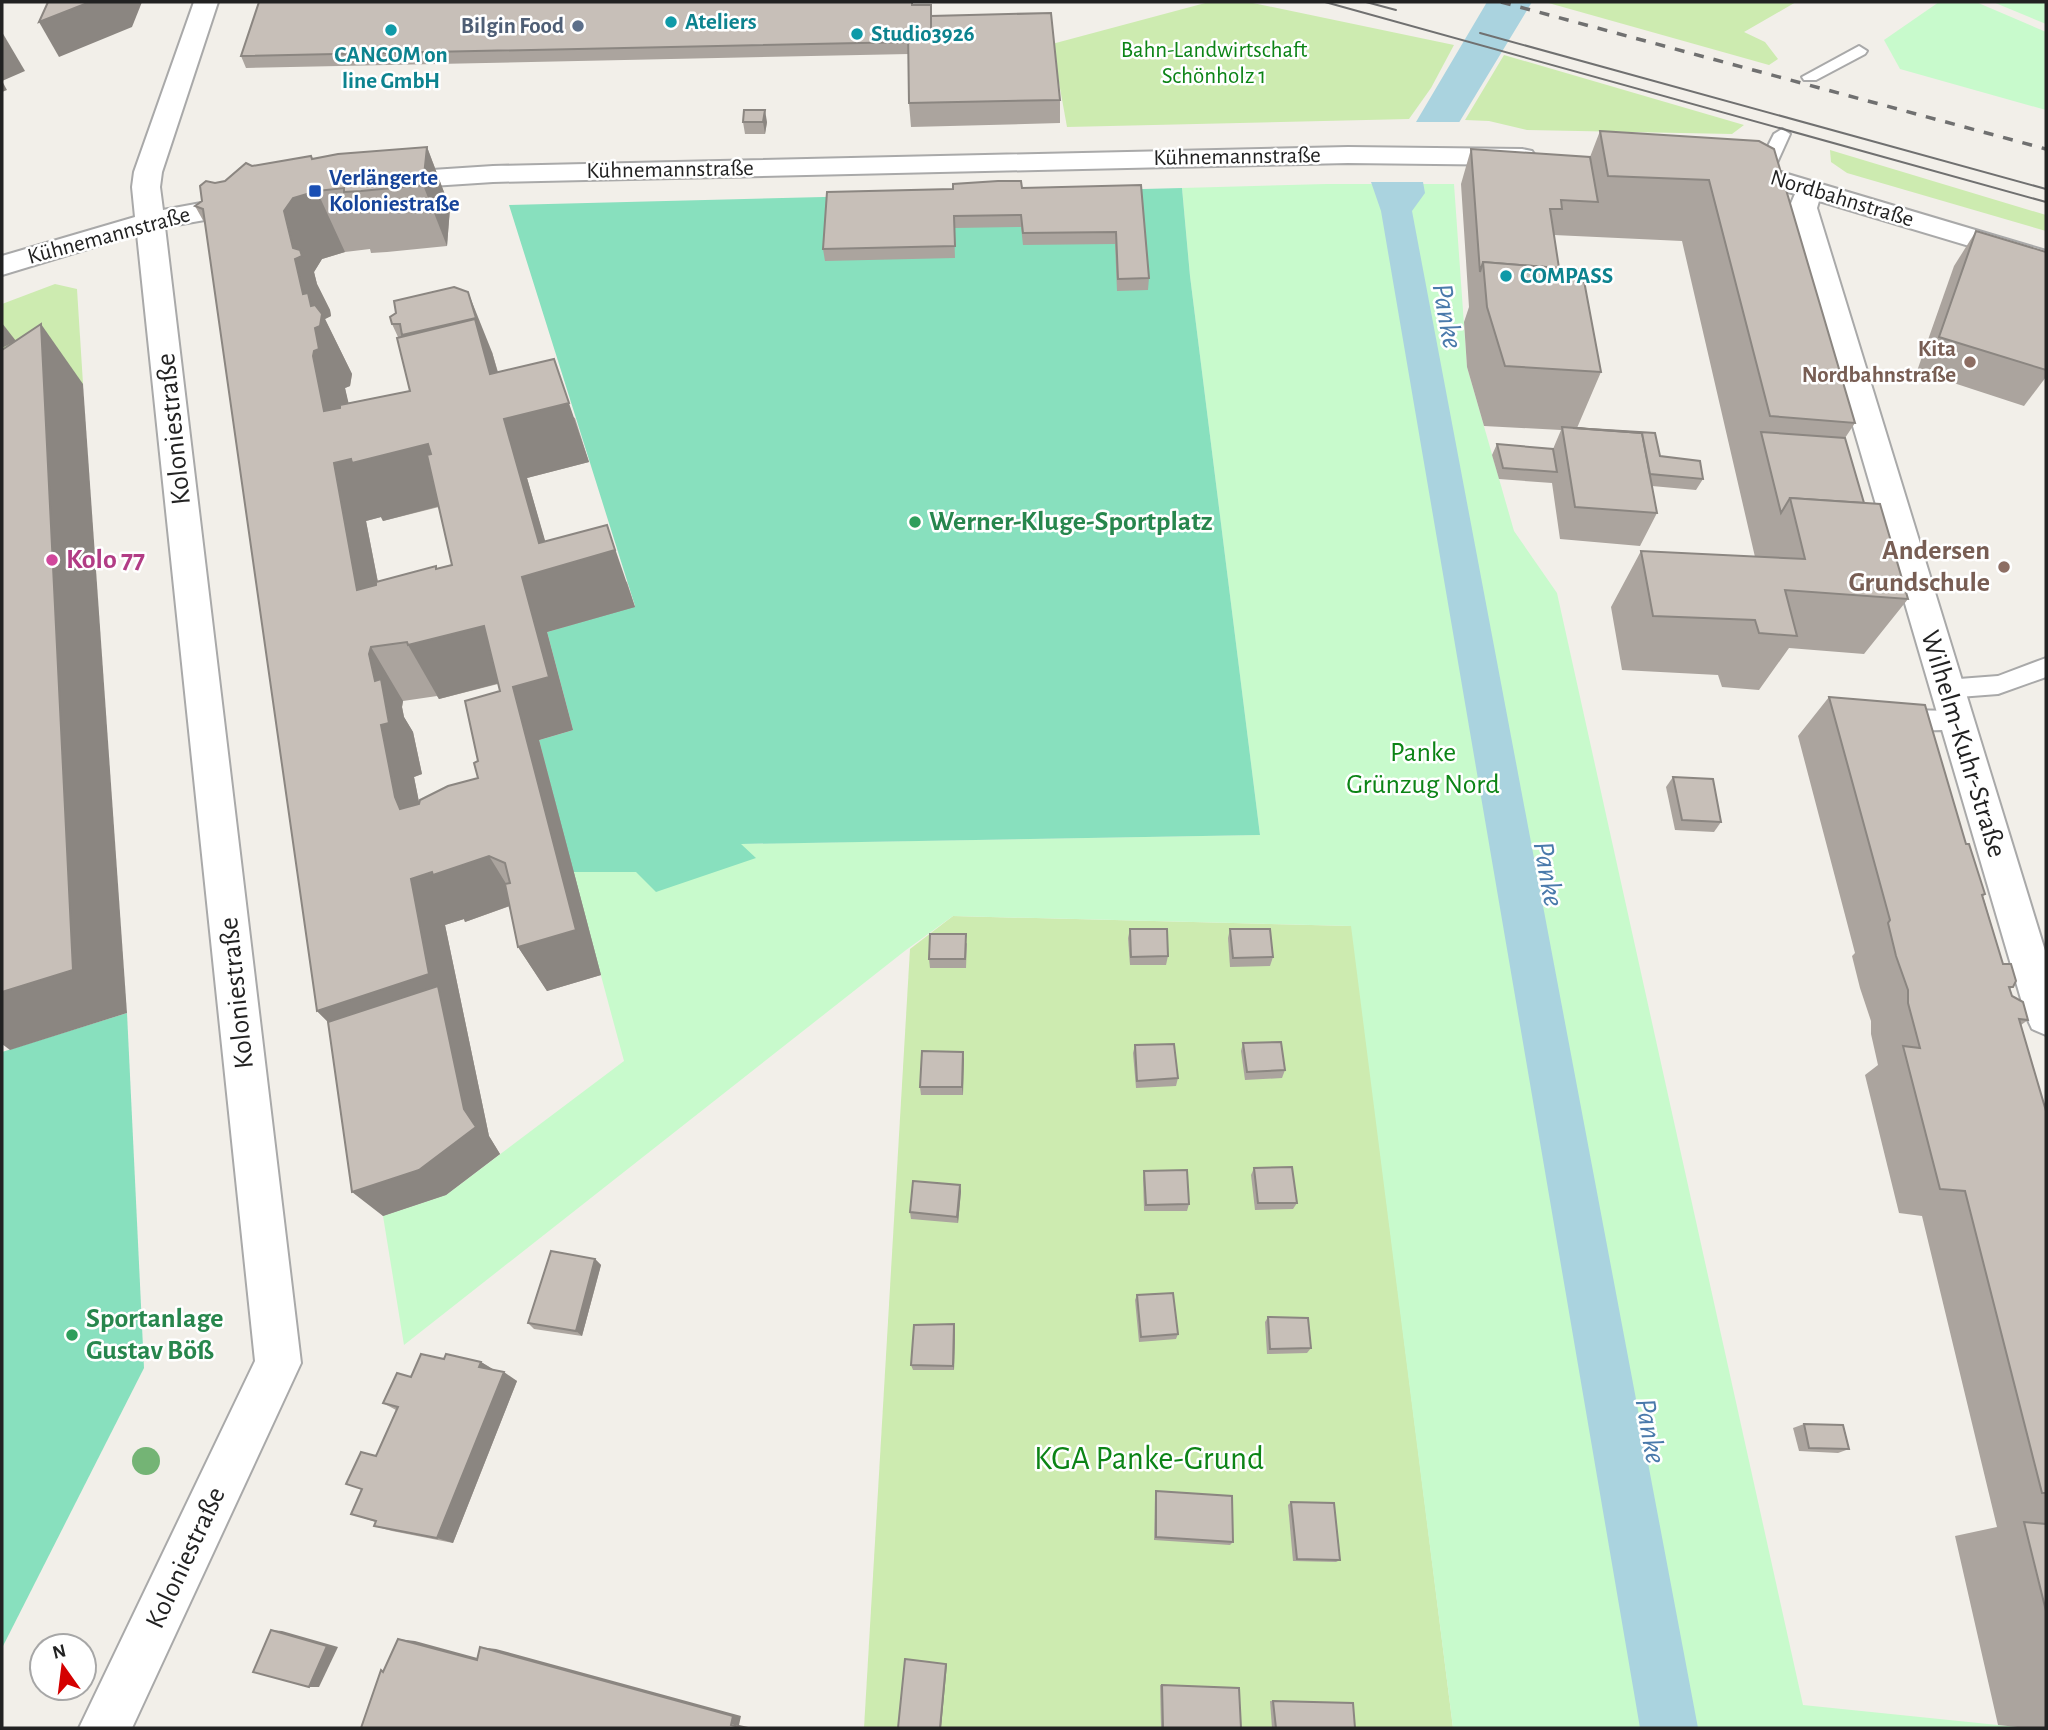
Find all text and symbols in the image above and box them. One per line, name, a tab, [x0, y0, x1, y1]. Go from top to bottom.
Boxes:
place label: Ateliers	[685, 11, 757, 34]
marker: Ateliers	[663, 14, 679, 30]
place label: Bilgin Food	[461, 15, 564, 38]
marker: Bilgin Food	[570, 18, 586, 34]
marker: CANCOM on line GmbH	[383, 22, 399, 38]
place label: Studio3926	[871, 23, 975, 46]
marker: Studio3926	[849, 26, 865, 42]
park label: Bahn-Landwirtschaft Schönholz 1	[1121, 39, 1308, 88]
place label: CANCOM on line GmbH	[334, 44, 448, 93]
street label: Kühnemannstraße	[1153, 144, 1321, 170]
street label: Kühnemannstraße	[586, 157, 754, 183]
street label: Nordbahnstraße	[1768, 166, 1916, 232]
place label: Verlängerte Koloniestraße	[329, 167, 460, 216]
marker: Verlängerte Koloniestraße	[307, 183, 323, 199]
street label: Kühnemannstraße	[25, 203, 193, 269]
place label: COMPASS	[1520, 265, 1613, 288]
marker: COMPASS	[1498, 268, 1514, 284]
water label: Panke	[1427, 281, 1467, 351]
place label: Kita Nordbahnstraße	[1802, 338, 1956, 387]
street label: Koloniestraße	[152, 352, 196, 506]
marker: Kita Nordbahnstraße	[1962, 354, 1978, 370]
place label: Werner-Kluge-Sportplatz	[929, 508, 1213, 536]
marker: Werner-Kluge-Sportplatz	[907, 514, 923, 530]
place label: Andersen Grundschule	[1848, 537, 1990, 597]
place label: Kolo 77	[66, 546, 145, 574]
marker: Kolo 77	[44, 552, 60, 568]
marker: Andersen Grundschule	[1996, 559, 2012, 575]
street label: Wilhelm-Kuhr-Straße	[1915, 627, 2011, 861]
park label: Panke Grünzug Nord	[1346, 739, 1500, 799]
water label: Panke	[1528, 839, 1568, 909]
street label: Koloniestraße	[215, 916, 259, 1070]
place label: Sportanlage Gustav Böß	[86, 1305, 223, 1365]
marker: Sportanlage Gustav Böß	[64, 1327, 80, 1343]
water label: Panke	[1630, 1396, 1670, 1466]
park label: KGA Panke-Grund	[1034, 1443, 1264, 1476]
street label: Koloniestraße	[141, 1483, 231, 1633]
north arrow	[28, 1632, 98, 1702]
text: N	[51, 1641, 68, 1663]

